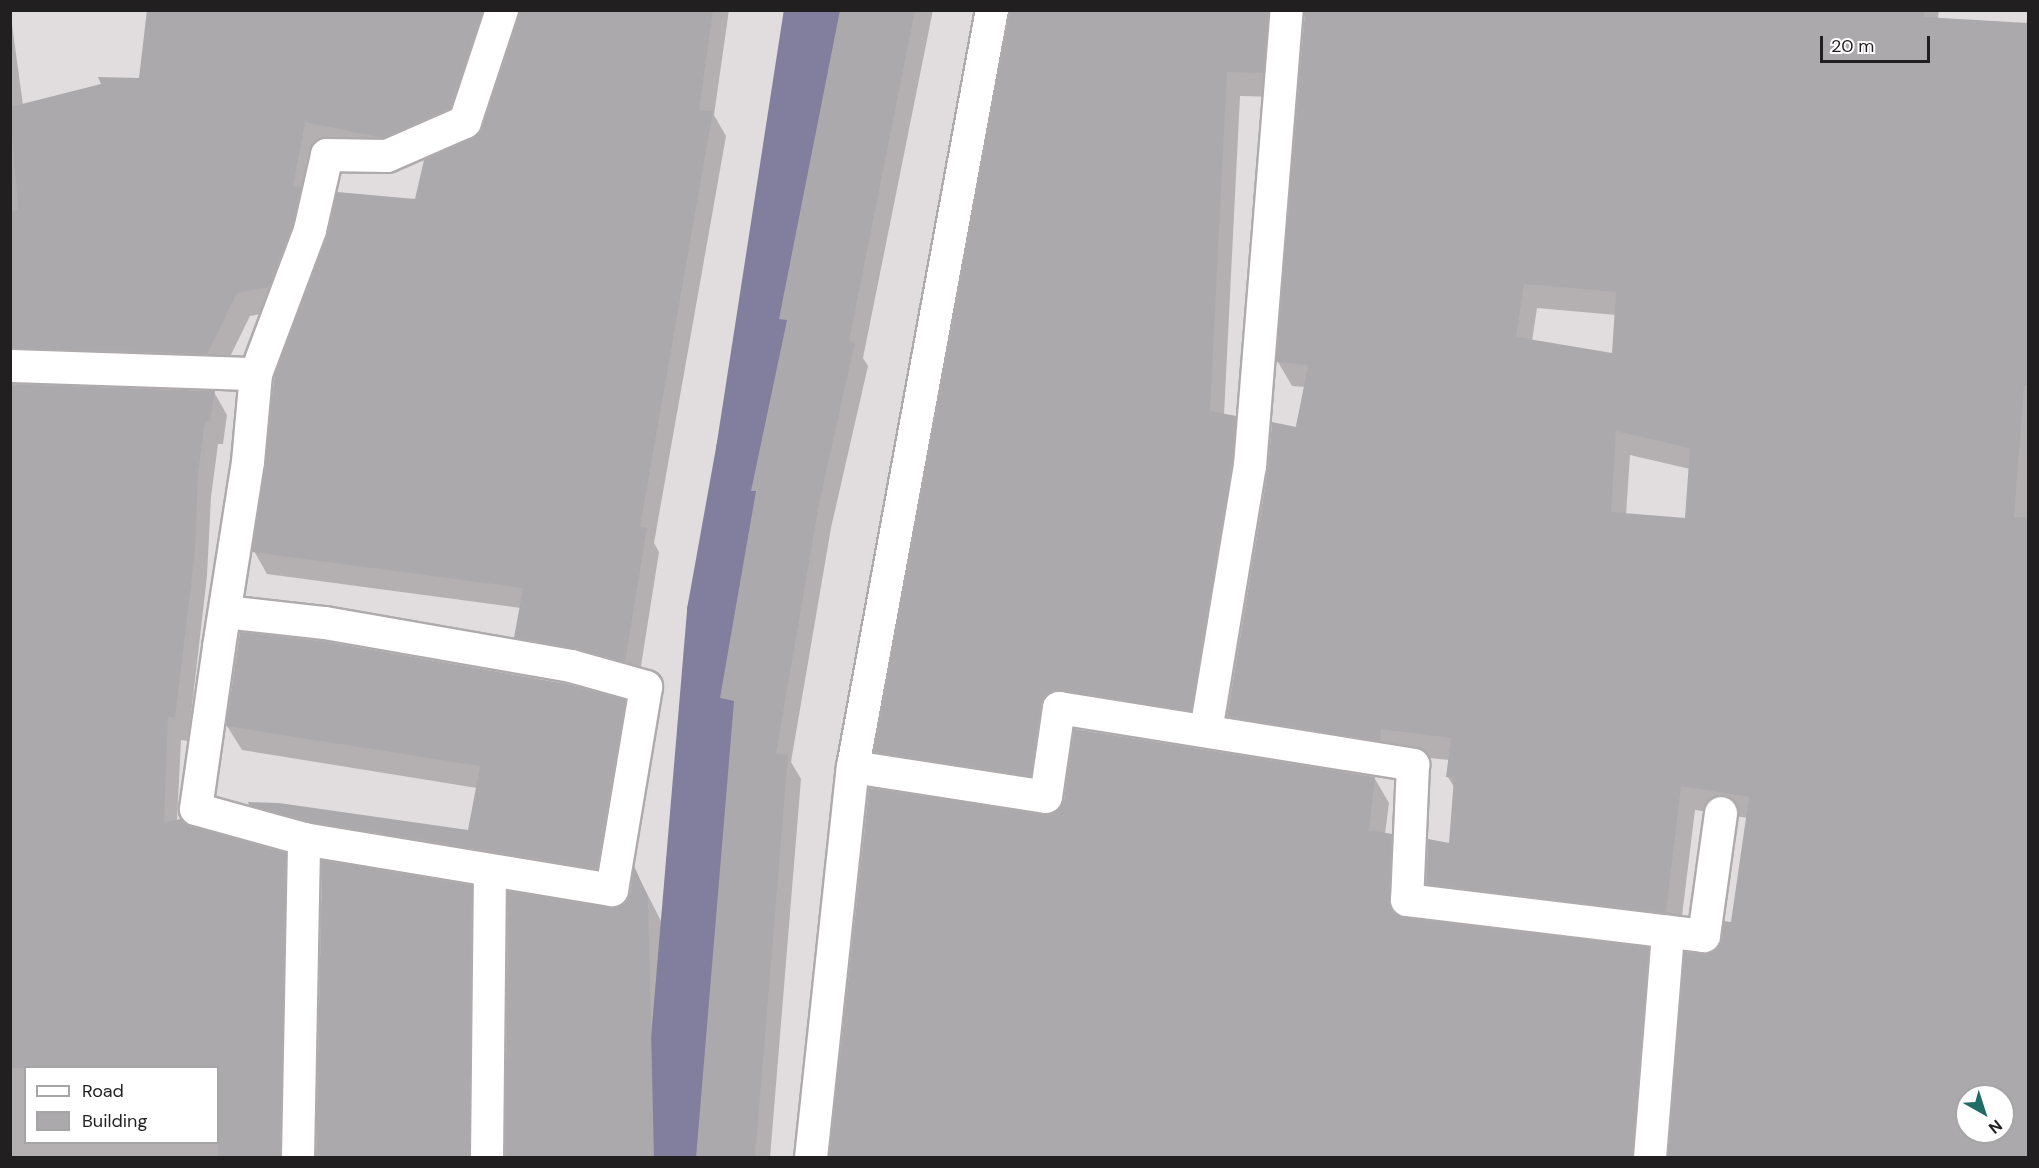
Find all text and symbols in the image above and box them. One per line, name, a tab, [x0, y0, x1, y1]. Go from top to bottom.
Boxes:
scale bar	[1823, 24, 1932, 62]
text: 20 m	[1831, 34, 1874, 58]
legend	[24, 1066, 219, 1144]
text: Road	[82, 1079, 124, 1103]
north arrow	[1955, 1084, 2015, 1144]
text: Building	[82, 1109, 147, 1133]
text: N	[1984, 1115, 2007, 1139]

